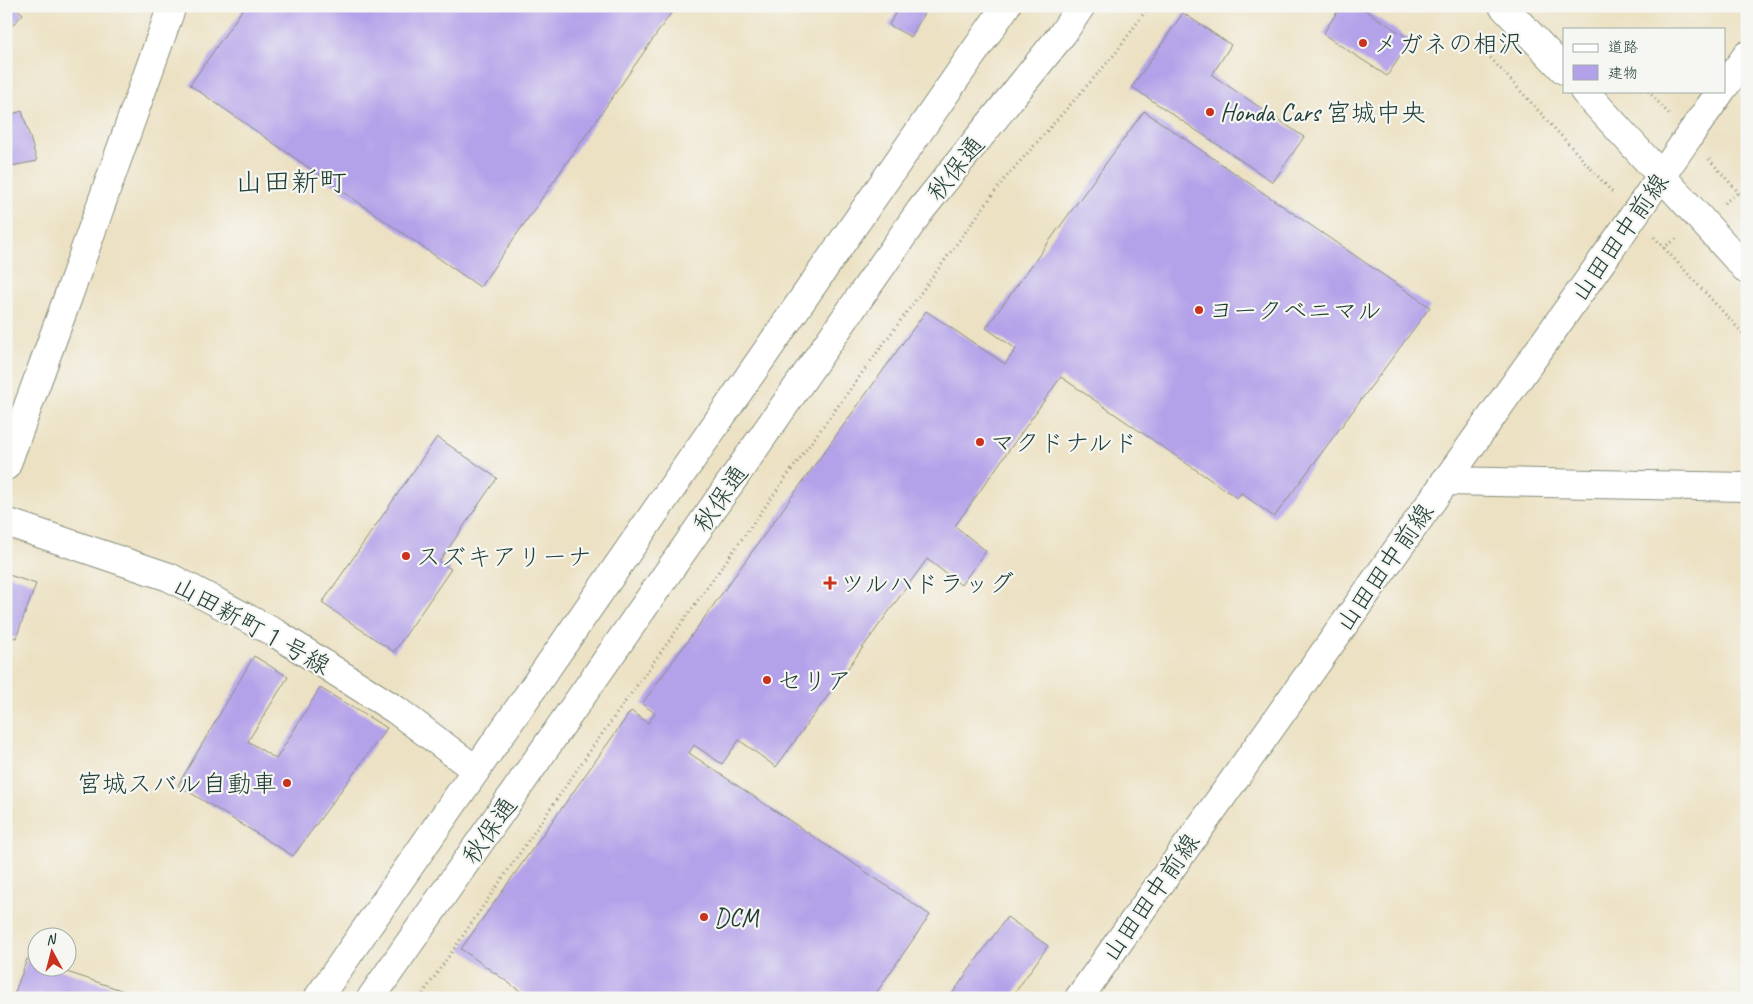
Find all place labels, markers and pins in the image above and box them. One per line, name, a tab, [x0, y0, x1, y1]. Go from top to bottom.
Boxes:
place label: メガネの相沢	[1373, 28, 1523, 60]
marker: メガネの相沢	[1357, 37, 1369, 49]
place label: Honda Cars 宮城中央	[1220, 97, 1426, 129]
marker: Honda Cars 宮城中央	[1204, 106, 1216, 118]
place label: ヨークベニマル	[1209, 295, 1382, 327]
marker: ヨークベニマル	[1193, 304, 1205, 316]
place label: マクドナルド	[990, 427, 1138, 459]
marker: マクドナルド	[974, 436, 986, 448]
place label: スズキアリーナ	[416, 541, 592, 573]
marker: スズキアリーナ	[400, 550, 412, 562]
place label: ツルハドラッグ	[840, 568, 1014, 600]
marker: ツルハドラッグ	[824, 577, 836, 589]
place label: セリア	[777, 665, 852, 697]
marker: セリア	[761, 674, 773, 686]
place label: 宮城スバル自動車	[77, 768, 277, 800]
marker: 宮城スバル自動車	[281, 777, 293, 789]
place label: DCM	[714, 902, 760, 934]
marker: DCM	[698, 911, 710, 923]

